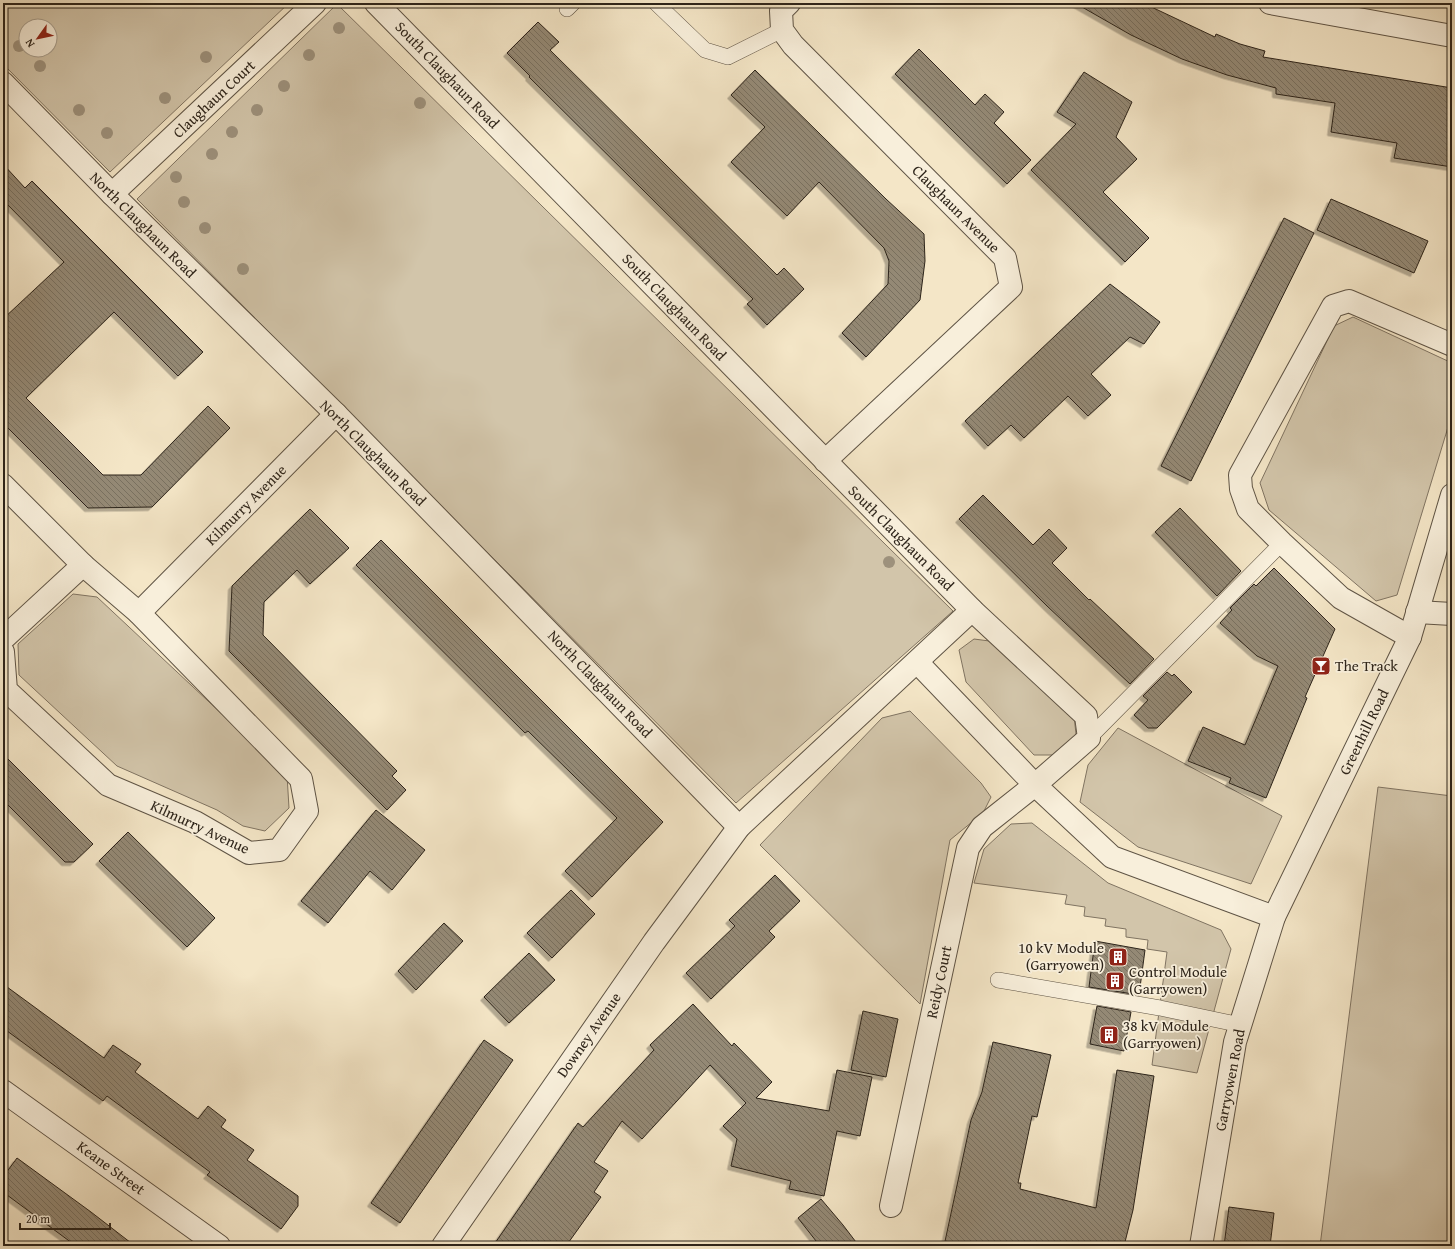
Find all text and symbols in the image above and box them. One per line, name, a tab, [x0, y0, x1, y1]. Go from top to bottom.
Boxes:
street label: South Claughaun Road	[391, 16, 504, 133]
north arrow	[18, 18, 58, 58]
text: N	[21, 35, 38, 51]
street label: Claughaun Court	[168, 54, 260, 142]
street label: Claughaun Avenue	[908, 160, 1005, 257]
street label: North Claughaun Road	[86, 167, 201, 282]
street label: South Claughaun Road	[618, 248, 731, 365]
street label: North Claughaun Road	[316, 395, 431, 510]
street label: Kilmurry Avenue	[200, 459, 291, 550]
street label: South Claughaun Road	[844, 480, 959, 595]
street label: North Claughaun Road	[543, 625, 657, 742]
bar icon: The Track	[1310, 655, 1332, 677]
place label: The Track	[1335, 655, 1398, 676]
street label: Greenhill Road	[1334, 685, 1393, 778]
street label: Kilmurry Avenue	[147, 794, 253, 859]
place label: 10 kV Module (Garryowen)	[1018, 937, 1104, 975]
street label: Reidy Court	[921, 943, 957, 1020]
building icon: 10 kV Module (Garryowen)	[1107, 946, 1129, 968]
place label: Control Module (Garryowen)	[1129, 961, 1227, 999]
building icon: Control Module (Garryowen)	[1104, 970, 1126, 992]
street label: Downey Avenue	[551, 988, 626, 1081]
place label: 38 kV Module (Garryowen)	[1123, 1015, 1209, 1053]
building icon: 38 kV Module (Garryowen)	[1098, 1024, 1120, 1046]
street label: Garryowen Road	[1209, 1027, 1250, 1133]
street label: Keane Street	[73, 1136, 150, 1200]
scale bar	[20, 1205, 110, 1231]
text: 20 m	[26, 1210, 50, 1227]

